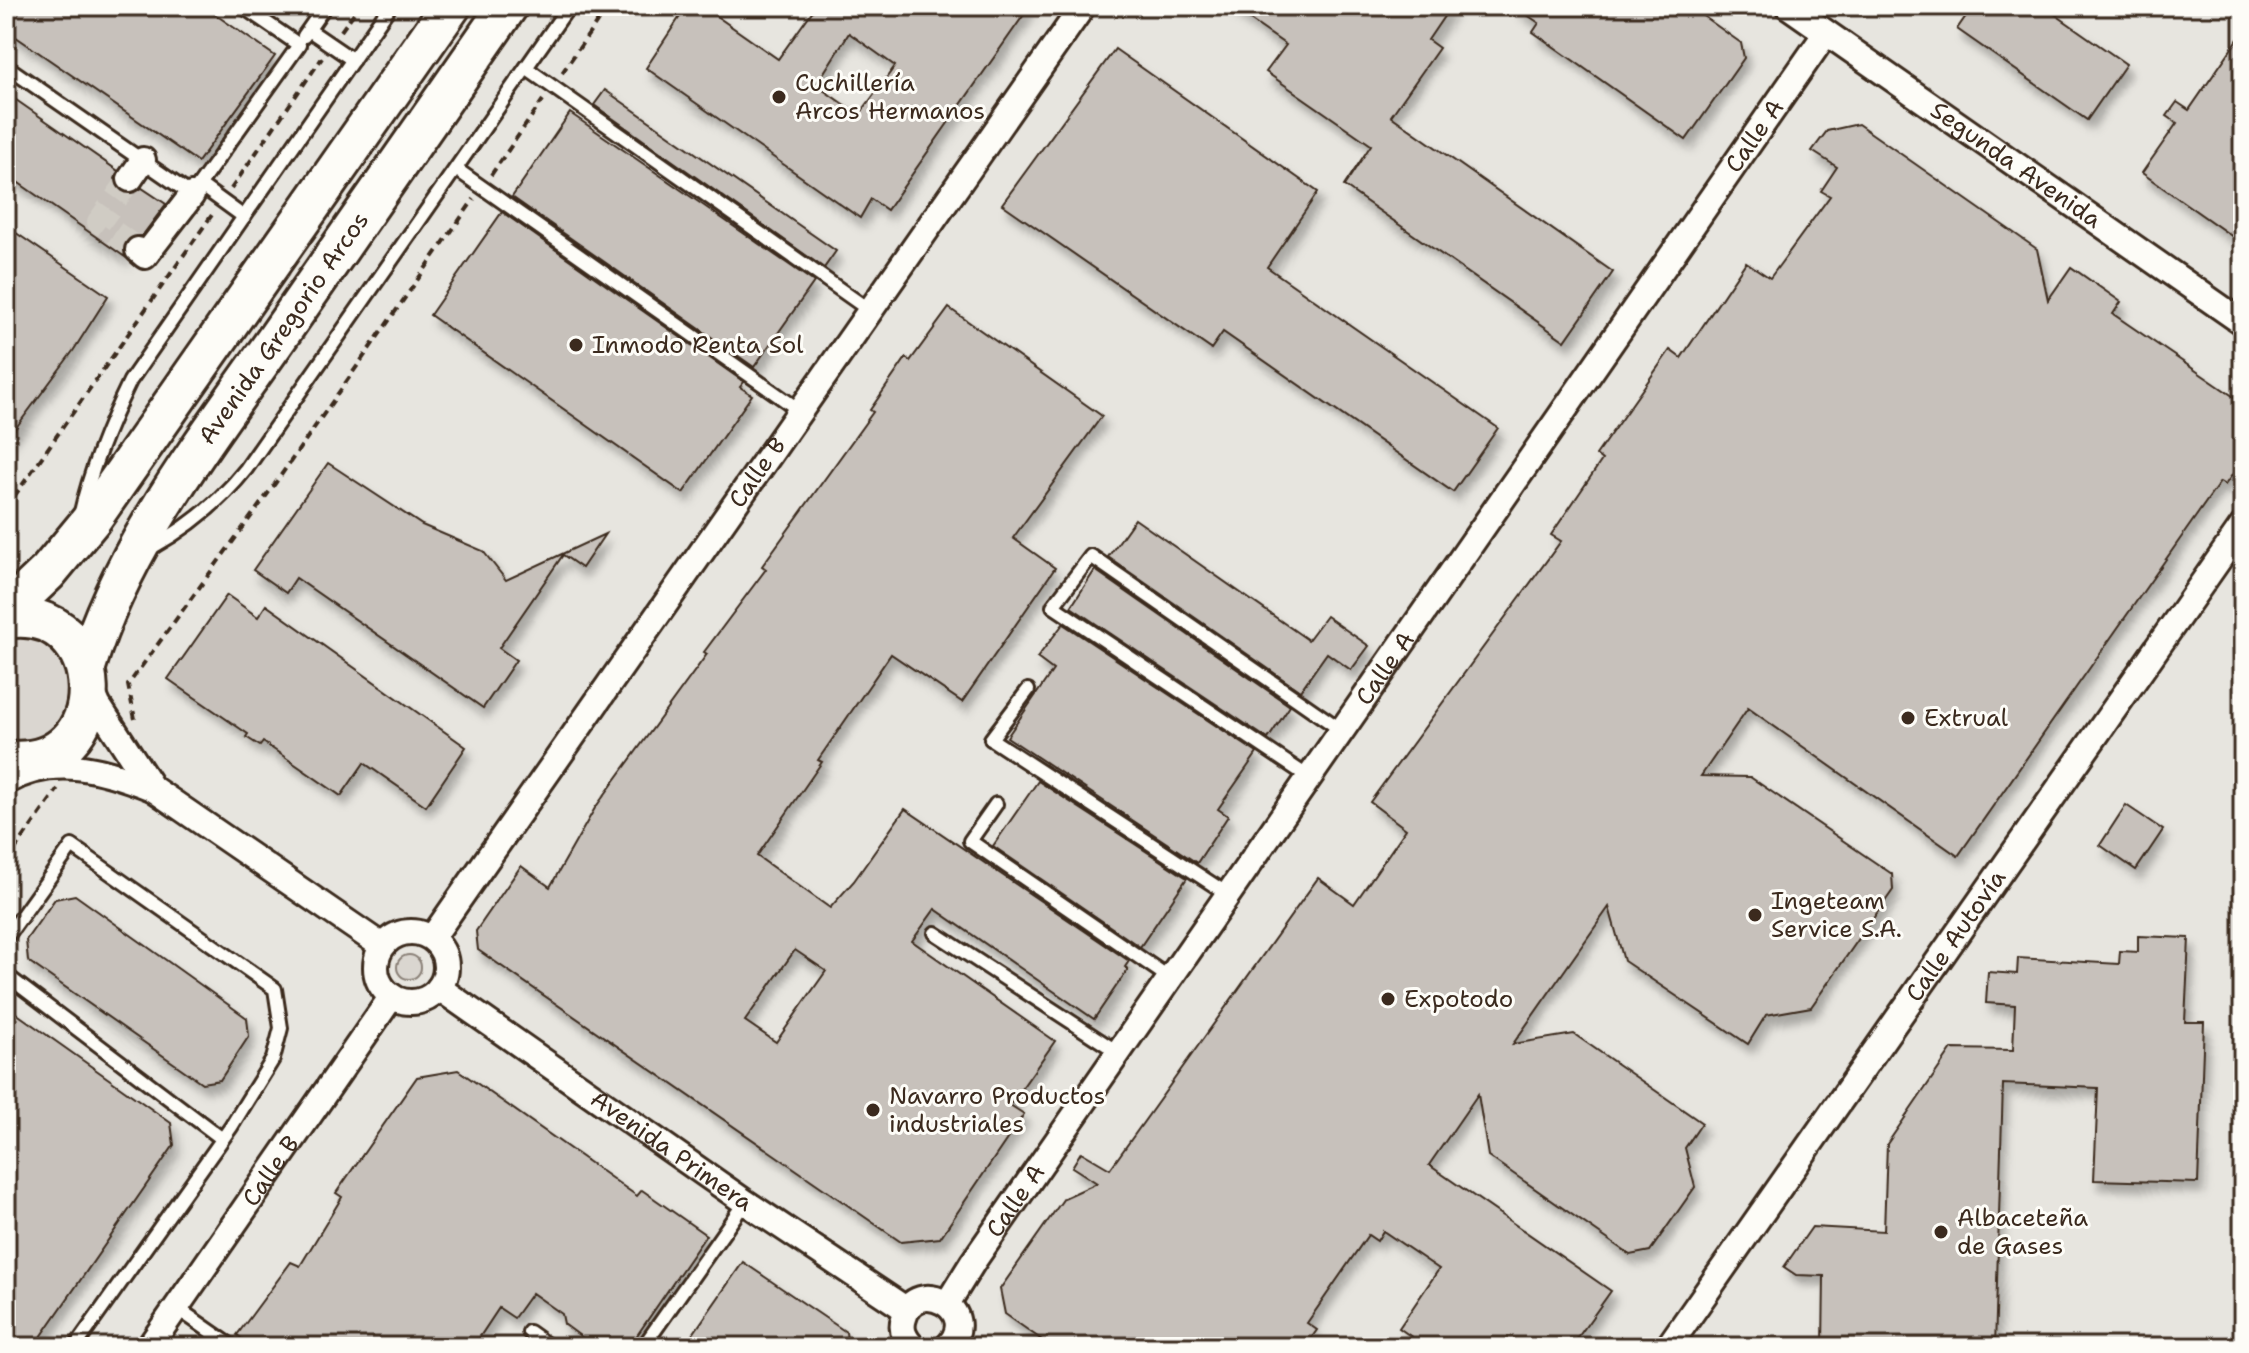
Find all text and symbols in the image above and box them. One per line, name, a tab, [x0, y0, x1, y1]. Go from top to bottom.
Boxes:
place label: Cuchillería Arcos Hermanos	[795, 67, 985, 127]
marker: Cuchillería Arcos Hermanos	[770, 88, 788, 106]
street label: Calle A	[1718, 93, 1791, 179]
street label: Segunda Avenida	[1924, 94, 2108, 236]
street label: Avenida Gregorio Arcos	[191, 205, 376, 451]
place label: Inmodo Renta Sol	[592, 329, 804, 361]
marker: Inmodo Renta Sol	[567, 336, 585, 354]
street label: Calle B	[721, 431, 793, 514]
street label: Calle A	[1348, 625, 1422, 711]
place label: Extrual	[1924, 702, 2009, 734]
marker: Extrual	[1899, 709, 1917, 727]
street label: Calle Autovía	[1898, 863, 2013, 1008]
place label: Ingeteam Service S.A.	[1771, 885, 1902, 945]
marker: Ingeteam Service S.A.	[1746, 906, 1764, 924]
place label: Expotodo	[1404, 983, 1513, 1015]
marker: Expotodo	[1379, 990, 1397, 1008]
place label: Navarro Productos industriales	[889, 1080, 1105, 1140]
street label: Avenida Primera	[584, 1083, 759, 1219]
marker: Navarro Productos industriales	[864, 1101, 882, 1119]
street label: Calle B	[235, 1129, 307, 1213]
street label: Calle A	[979, 1158, 1052, 1244]
place label: Albaceteña de Gases	[1957, 1202, 2088, 1262]
marker: Albaceteña de Gases	[1932, 1223, 1950, 1241]

